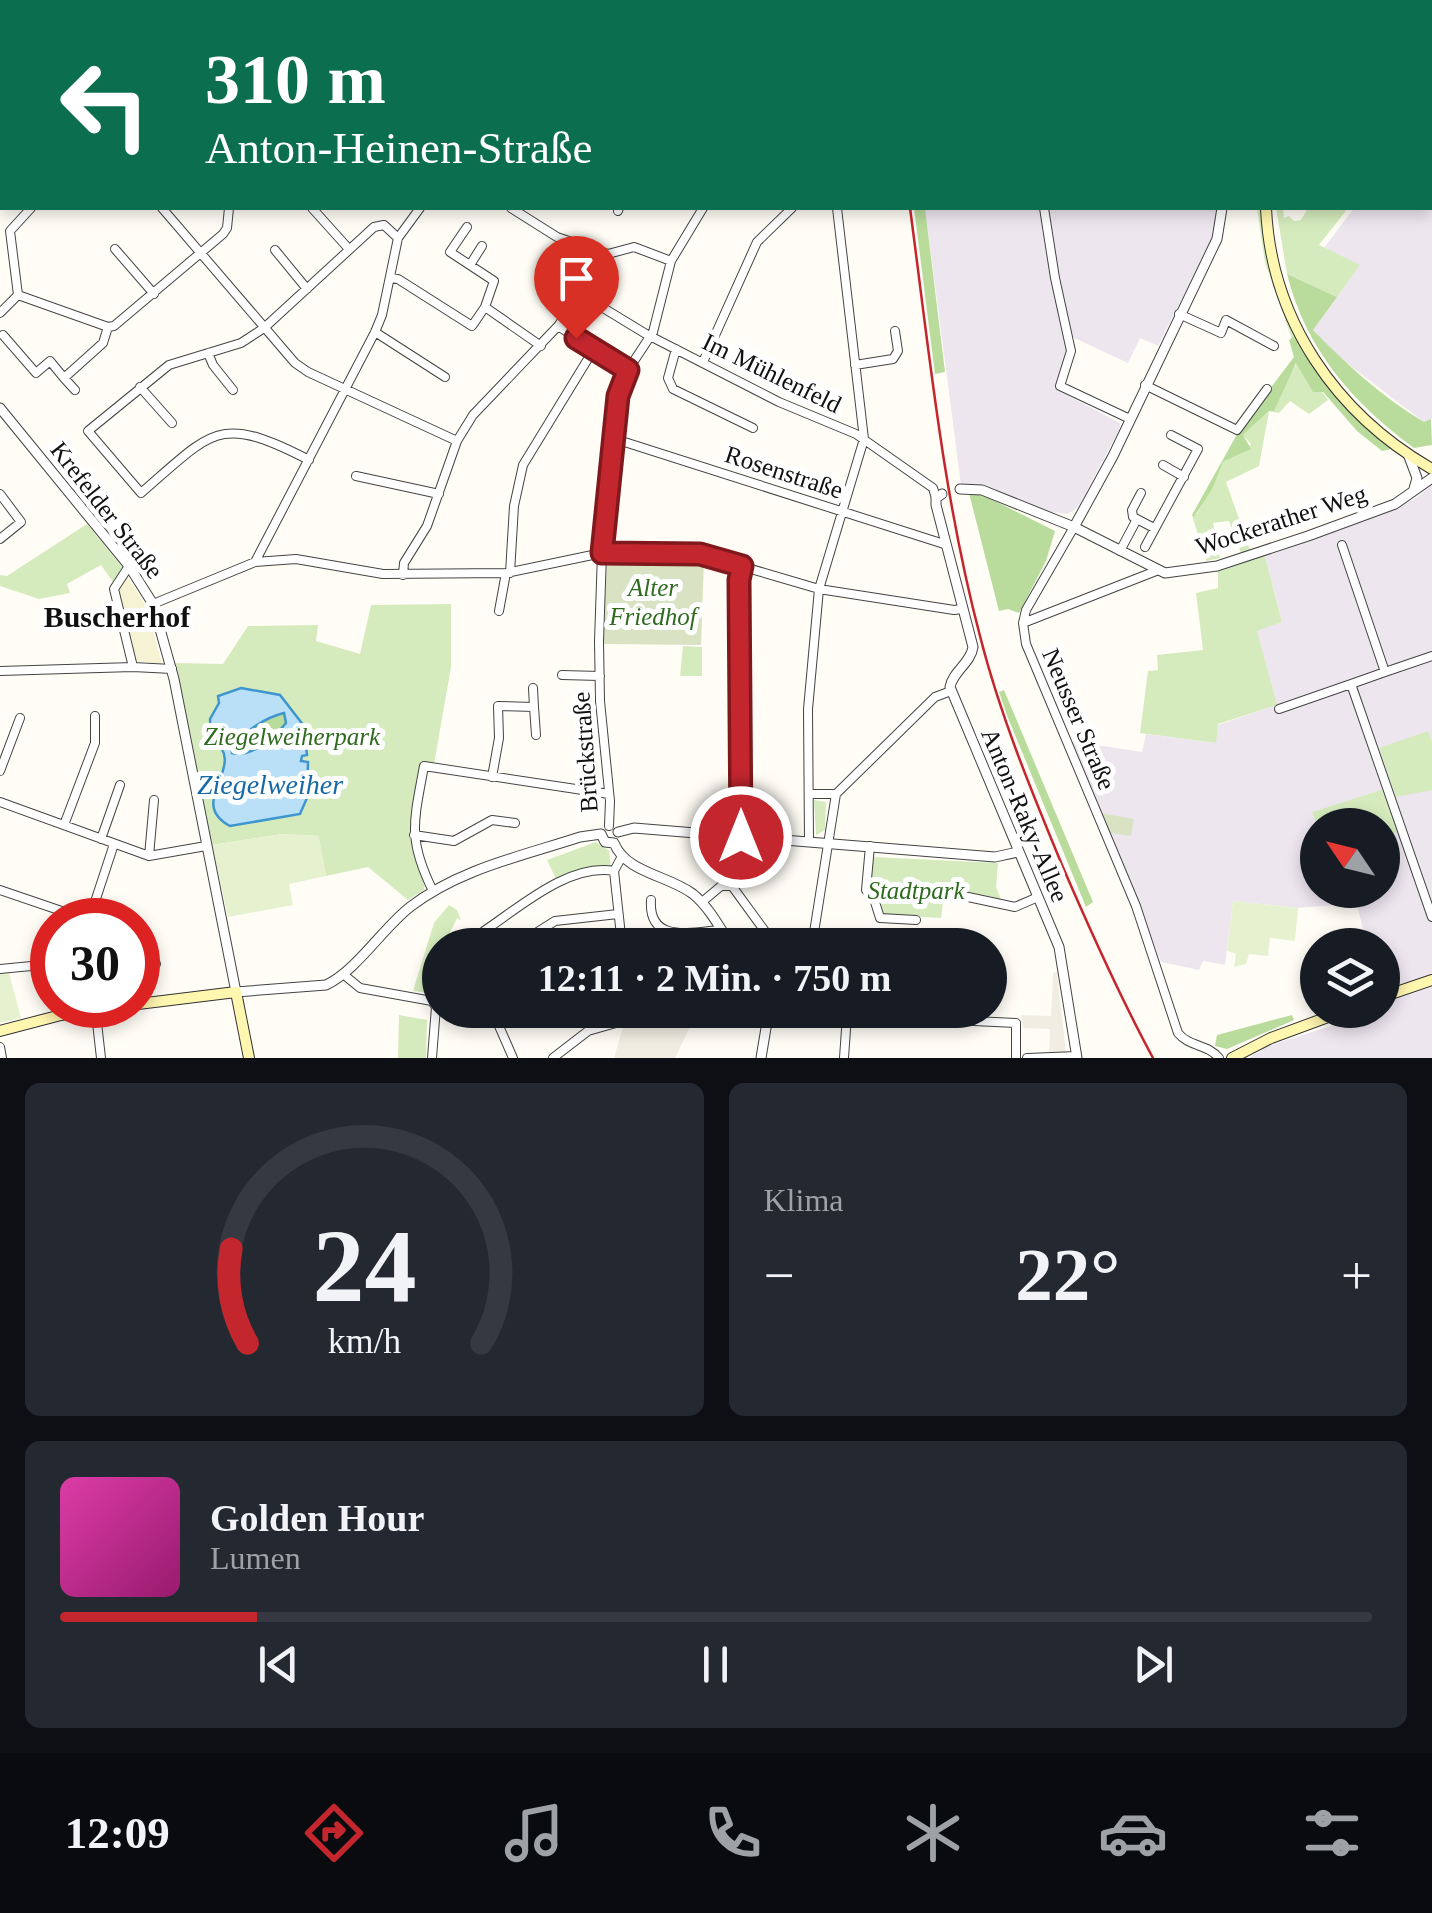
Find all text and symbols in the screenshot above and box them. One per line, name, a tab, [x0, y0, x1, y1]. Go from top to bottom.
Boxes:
icon: left	[40, 40, 170, 170]
text: 310 m	[205, 41, 386, 118]
text: Anton-Heinen-Straße	[205, 123, 592, 173]
pin	[534, 236, 619, 339]
icon: arrive	[549, 251, 604, 306]
street label: Im Mühlenfeld	[698, 328, 846, 418]
street label: Krefelder Straße	[45, 436, 169, 584]
street label: Rosenstraße	[722, 440, 846, 504]
street label: Wockerather Weg	[1192, 479, 1370, 560]
park label: Alter Friedhof	[608, 574, 700, 630]
district label: Buscherhof	[44, 600, 191, 633]
street label: Neusser Straße	[1037, 644, 1121, 794]
street label: Brückstraße	[567, 691, 603, 813]
park label: Ziegelweiherpark	[204, 723, 381, 750]
street label: Anton-Raky-Allee	[976, 724, 1074, 906]
water label: Ziegelweiher	[197, 769, 343, 800]
position arrow	[689, 785, 793, 889]
north arrow	[1300, 808, 1400, 908]
map controls	[1300, 808, 1400, 1028]
park label: Stadtpark	[867, 877, 966, 904]
speed limit sign: 30	[30, 898, 160, 1028]
button: layers	[1300, 928, 1400, 1028]
text: 12:11 · 2 Min. · 750 m	[538, 957, 891, 999]
text: Klima	[764, 1182, 843, 1218]
text: 24	[312, 1208, 416, 1323]
text: 22°	[1015, 1233, 1120, 1316]
text: −	[764, 1245, 795, 1306]
text: +	[1341, 1245, 1372, 1306]
text: km/h	[328, 1321, 401, 1361]
text: Golden Hour	[210, 1497, 424, 1539]
text: Lumen	[210, 1540, 301, 1576]
icon: previous	[251, 1637, 306, 1692]
icon: pause	[688, 1637, 743, 1692]
icon: next	[1126, 1637, 1181, 1692]
icon: directions	[299, 1798, 369, 1868]
icon: music	[499, 1798, 569, 1868]
icon: phone	[698, 1798, 768, 1868]
icon: climate	[898, 1798, 968, 1868]
icon: car	[1098, 1798, 1168, 1868]
icon: filters	[1297, 1798, 1367, 1868]
text: 12:09	[65, 1808, 170, 1858]

